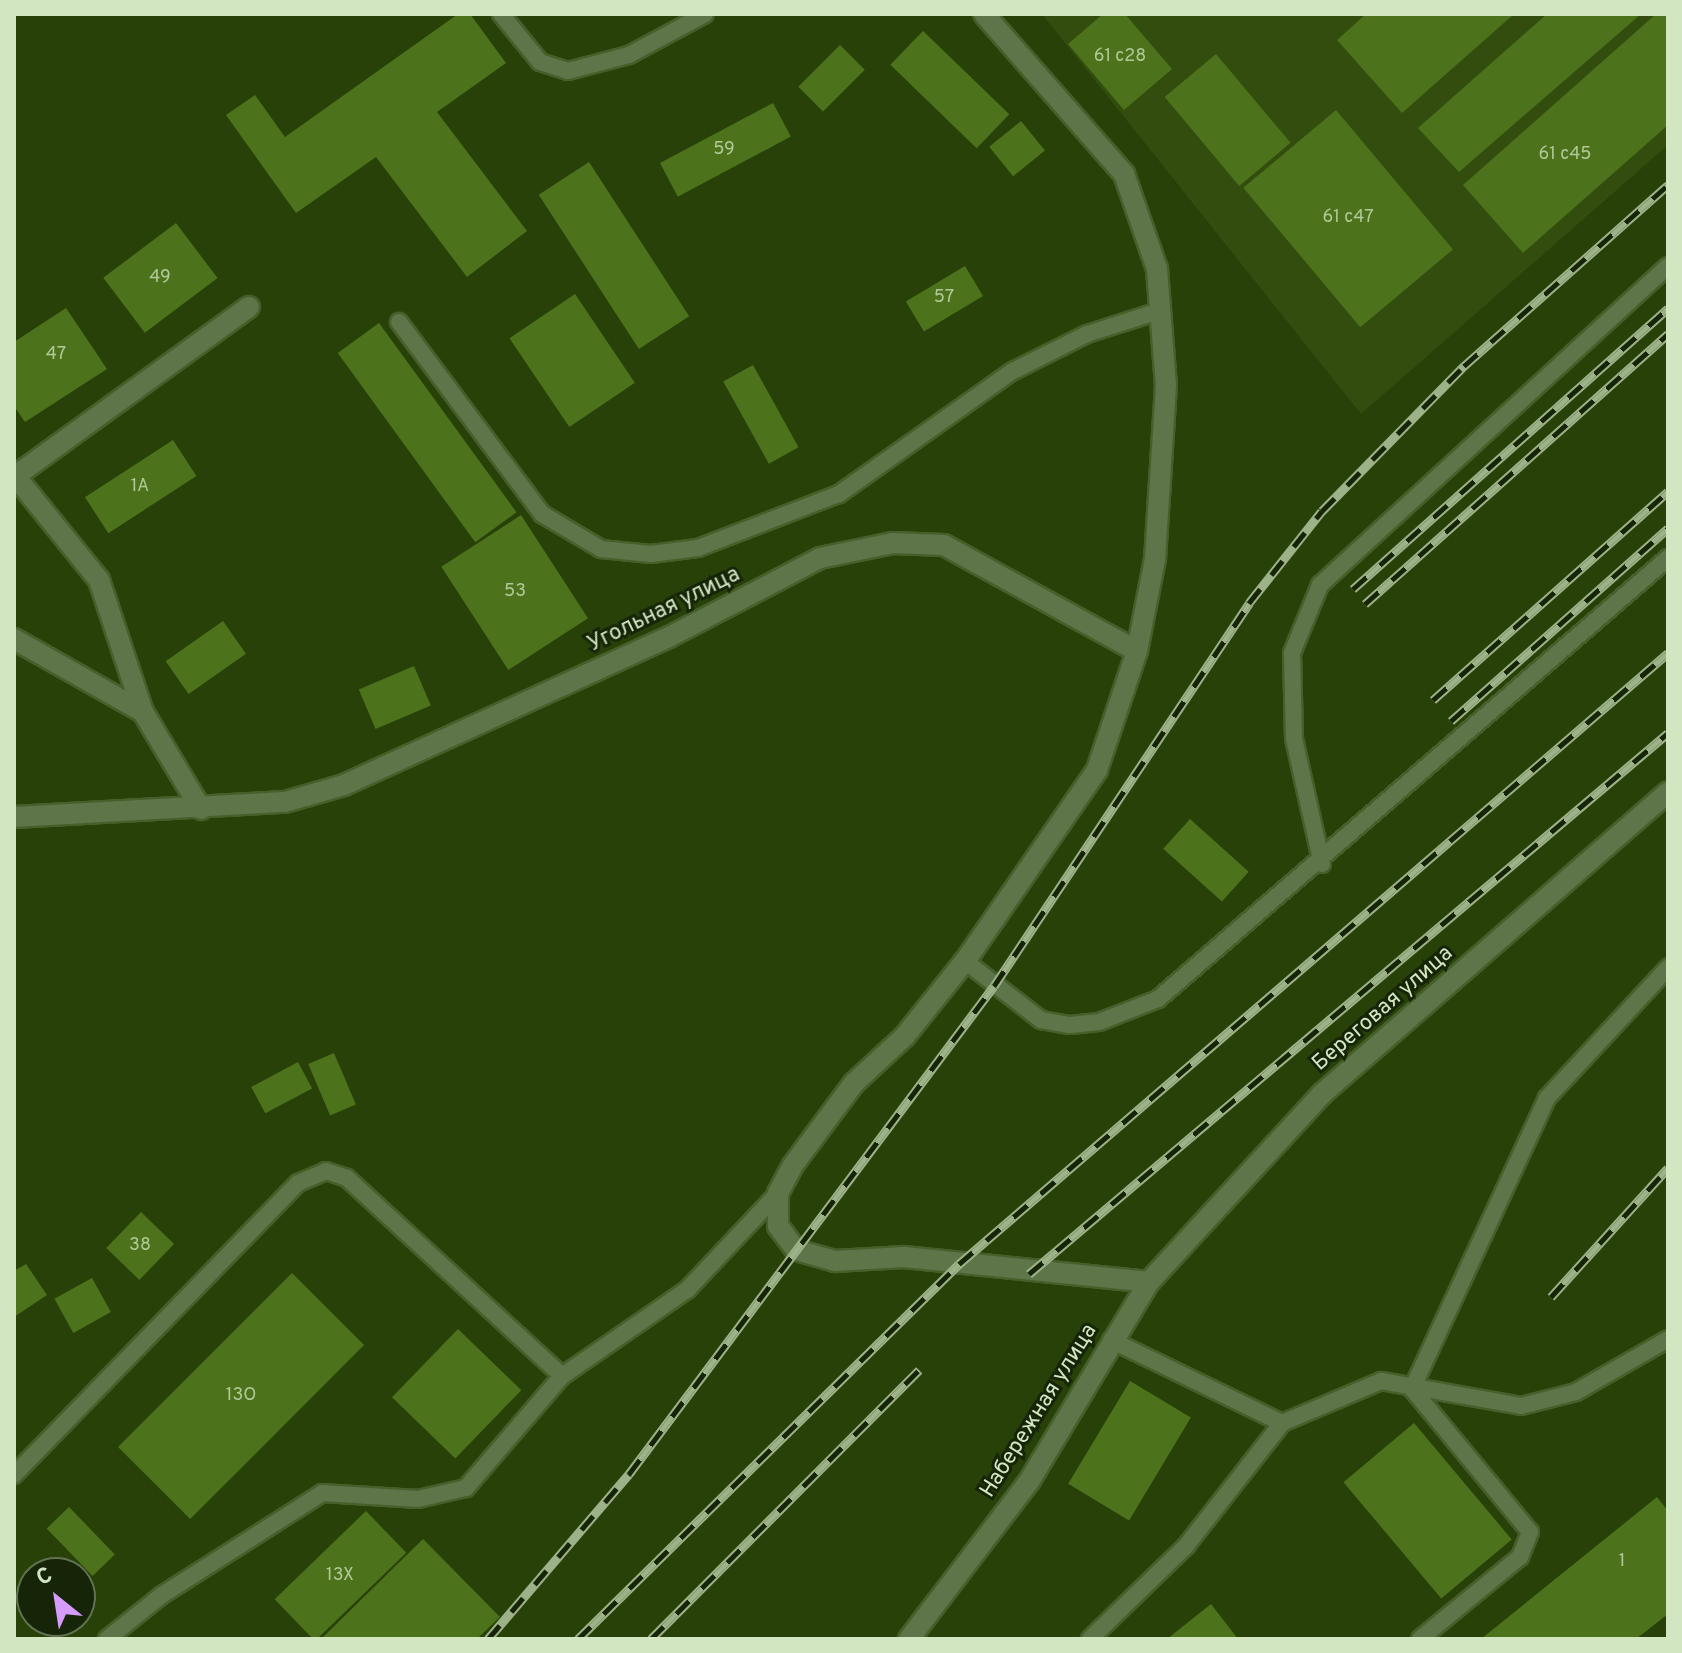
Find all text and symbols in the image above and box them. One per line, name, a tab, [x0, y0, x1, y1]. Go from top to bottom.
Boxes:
house number: 61 с28	[1094, 46, 1146, 68]
house number: 59	[713, 139, 735, 161]
house number: 61 с45	[1538, 144, 1592, 166]
house number: 61 с47	[1322, 207, 1374, 229]
house number: 49	[149, 267, 171, 289]
house number: 57	[934, 287, 954, 309]
house number: 47	[46, 344, 66, 366]
house number: 1А	[131, 476, 149, 498]
street label: Угольная улица	[584, 562, 744, 658]
house number: 53	[504, 581, 526, 603]
street label: Береговая улица	[1307, 941, 1459, 1077]
house number: 38	[129, 1235, 151, 1257]
street label: Набережная улица	[975, 1319, 1103, 1503]
house number: 13О	[226, 1385, 256, 1407]
house number: 1	[1619, 1551, 1625, 1573]
north arrow	[16, 1557, 96, 1637]
text: С	[32, 1562, 58, 1593]
house number: 13Х	[326, 1565, 354, 1587]

